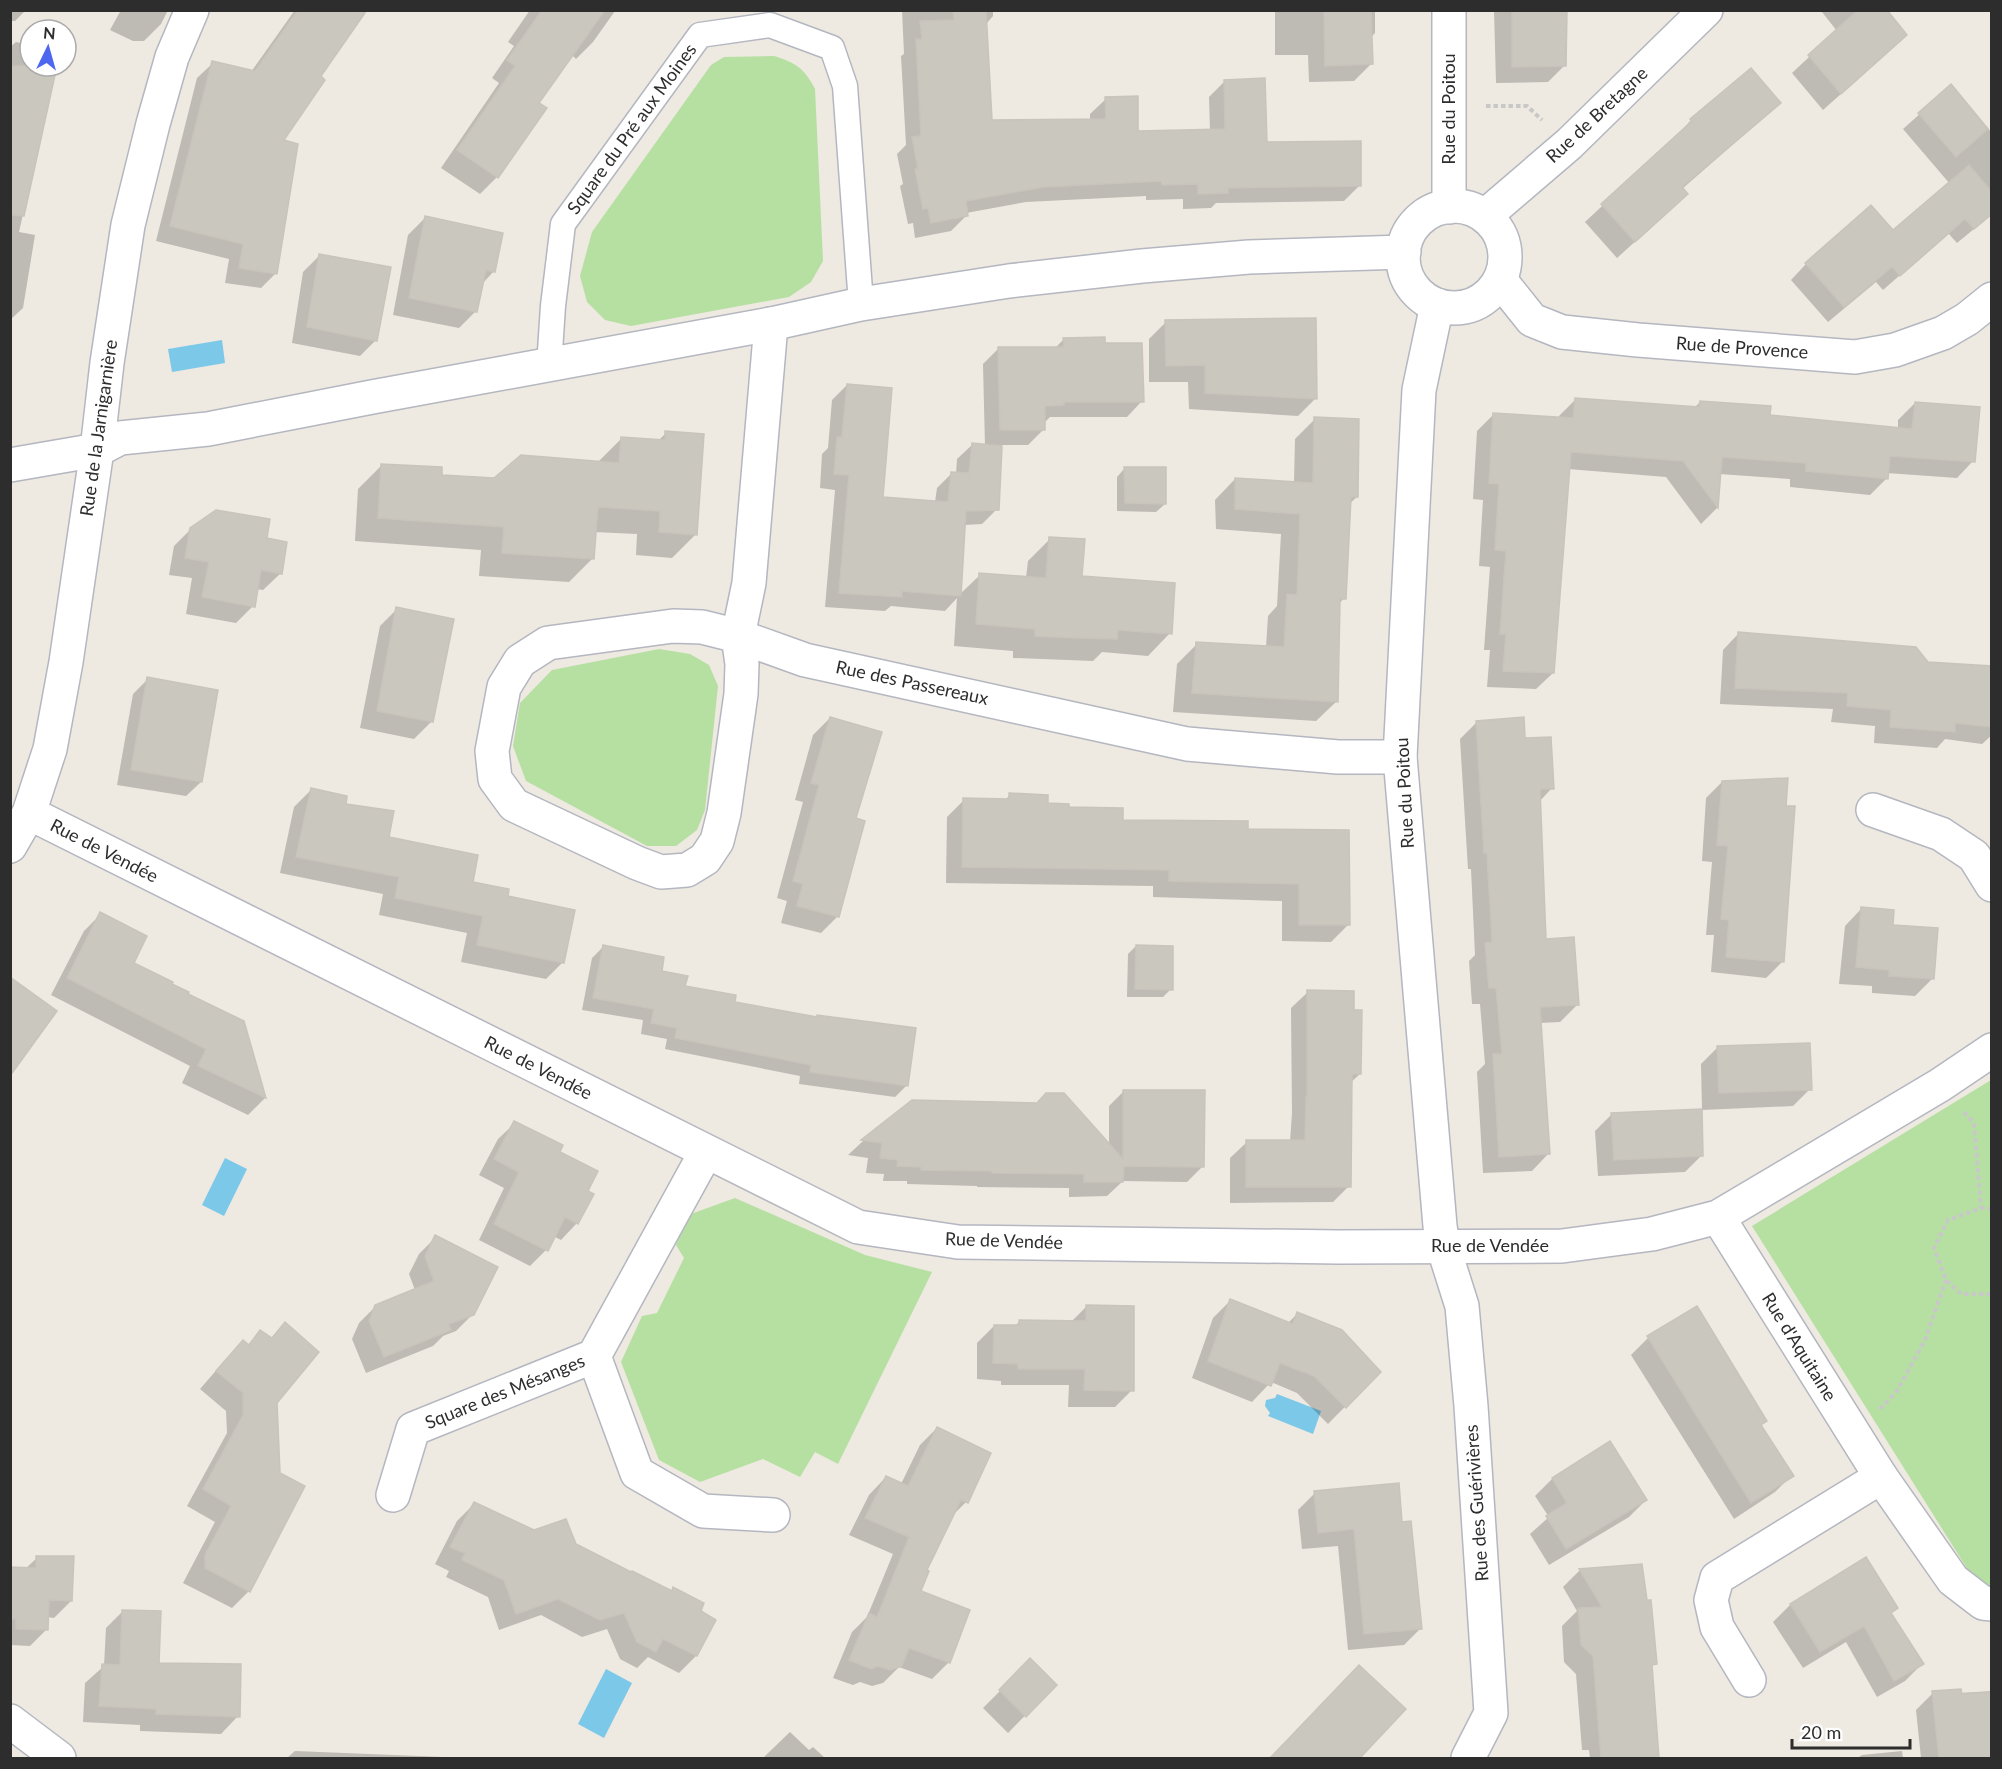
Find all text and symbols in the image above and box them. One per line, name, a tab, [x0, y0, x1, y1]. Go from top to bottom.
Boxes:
north arrow	[18, 18, 78, 78]
text: N	[42, 23, 56, 43]
street label: Square du Pré aux Moines	[562, 39, 701, 218]
street label: Rue du Poitou	[1437, 53, 1459, 165]
street label: Rue de Bretagne	[1541, 62, 1652, 167]
street label: Rue de Provence	[1675, 331, 1809, 363]
street label: Rue de la Jarnigarnière	[75, 338, 121, 518]
street label: Rue des Passereaux	[834, 655, 990, 709]
street label: Rue du Poitou	[1390, 737, 1418, 849]
street label: Rue de Vendée	[47, 814, 162, 887]
street label: Rue de Vendée	[481, 1031, 596, 1104]
street label: Rue de Vendée	[945, 1227, 1063, 1253]
street label: Rue de Vendée	[1431, 1234, 1549, 1256]
street label: Rue d'Aquitaine	[1758, 1288, 1842, 1405]
street label: Square des Mésanges	[422, 1349, 588, 1433]
street label: Rue des Guérivières	[1460, 1424, 1492, 1582]
scale bar	[1792, 1712, 1910, 1750]
text: 20 m	[1801, 1721, 1841, 1743]

